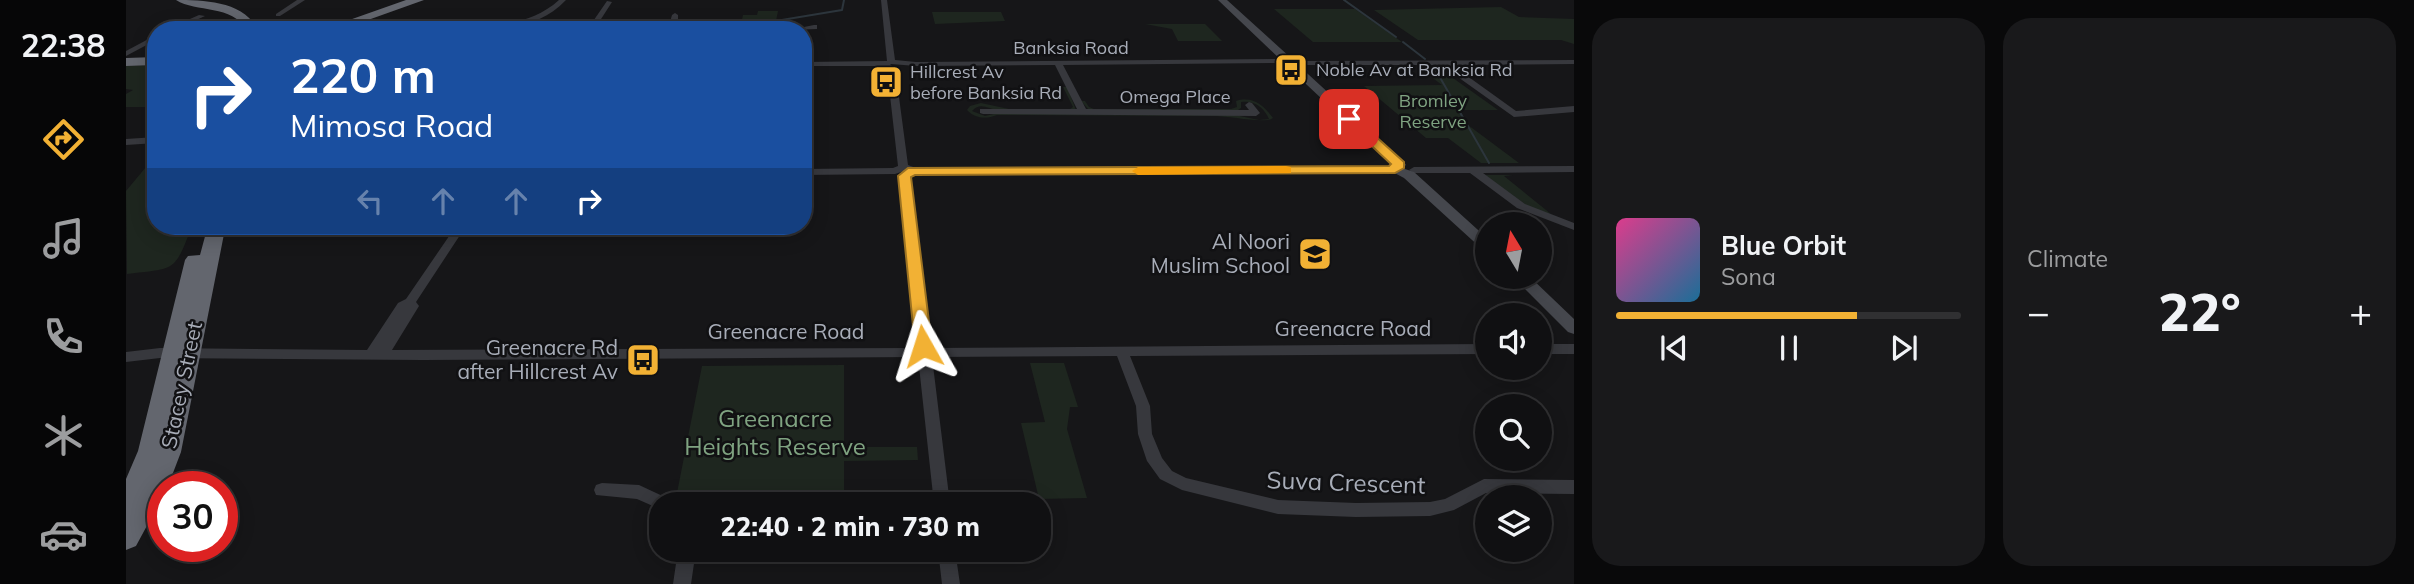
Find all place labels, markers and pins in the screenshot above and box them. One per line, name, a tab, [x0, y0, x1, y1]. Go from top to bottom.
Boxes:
bus stop icon: Noble Av at Banksia Rd	[1272, 51, 1310, 89]
place label: Noble Av at Banksia Rd	[1316, 58, 1513, 81]
place label: Hillcrest Av before Banksia Rd	[910, 60, 1062, 104]
bus stop icon: Hillcrest Av before Banksia Rd	[867, 63, 905, 101]
pin	[1319, 89, 1379, 149]
place label: Al Noori Muslim School	[1151, 228, 1290, 278]
school or university icon: Al Noori Muslim School	[1296, 235, 1334, 273]
place label: Greenacre Rd after Hillcrest Av	[457, 334, 618, 384]
bus stop icon: Greenacre Rd after Hillcrest Av	[624, 341, 662, 379]

